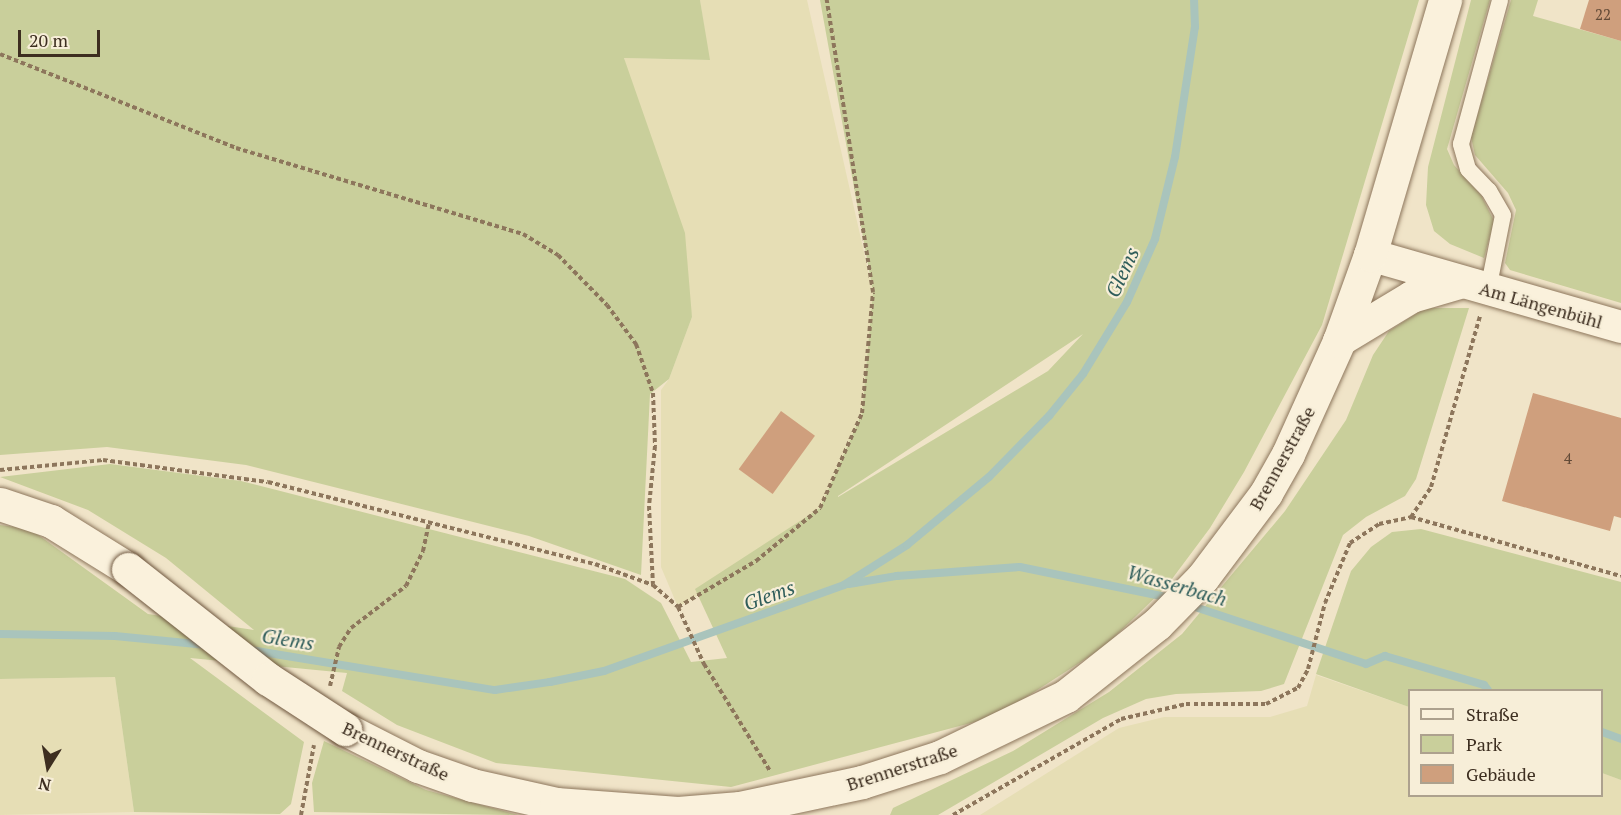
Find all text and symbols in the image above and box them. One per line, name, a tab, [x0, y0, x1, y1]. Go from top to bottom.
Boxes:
house number: 22	[1595, 6, 1611, 24]
scale bar	[21, 18, 104, 56]
text: 20 m	[29, 28, 68, 52]
water label: Glems	[1100, 243, 1144, 301]
street label: Am Längenbühl	[1477, 277, 1605, 333]
street label: Brennerstraße	[1245, 402, 1319, 514]
house number: 4	[1564, 450, 1572, 468]
water label: Wasserbach	[1124, 559, 1230, 611]
water label: Glems	[740, 575, 798, 615]
water label: Glems	[260, 623, 316, 655]
legend	[1408, 689, 1603, 797]
text: Straße	[1466, 702, 1519, 726]
street label: Brennerstraße	[339, 717, 453, 785]
text: Park	[1466, 732, 1502, 756]
north arrow	[18, 737, 78, 797]
street label: Brennerstraße	[844, 739, 960, 795]
text: Gebäude	[1466, 762, 1536, 786]
text: N	[37, 773, 53, 797]

